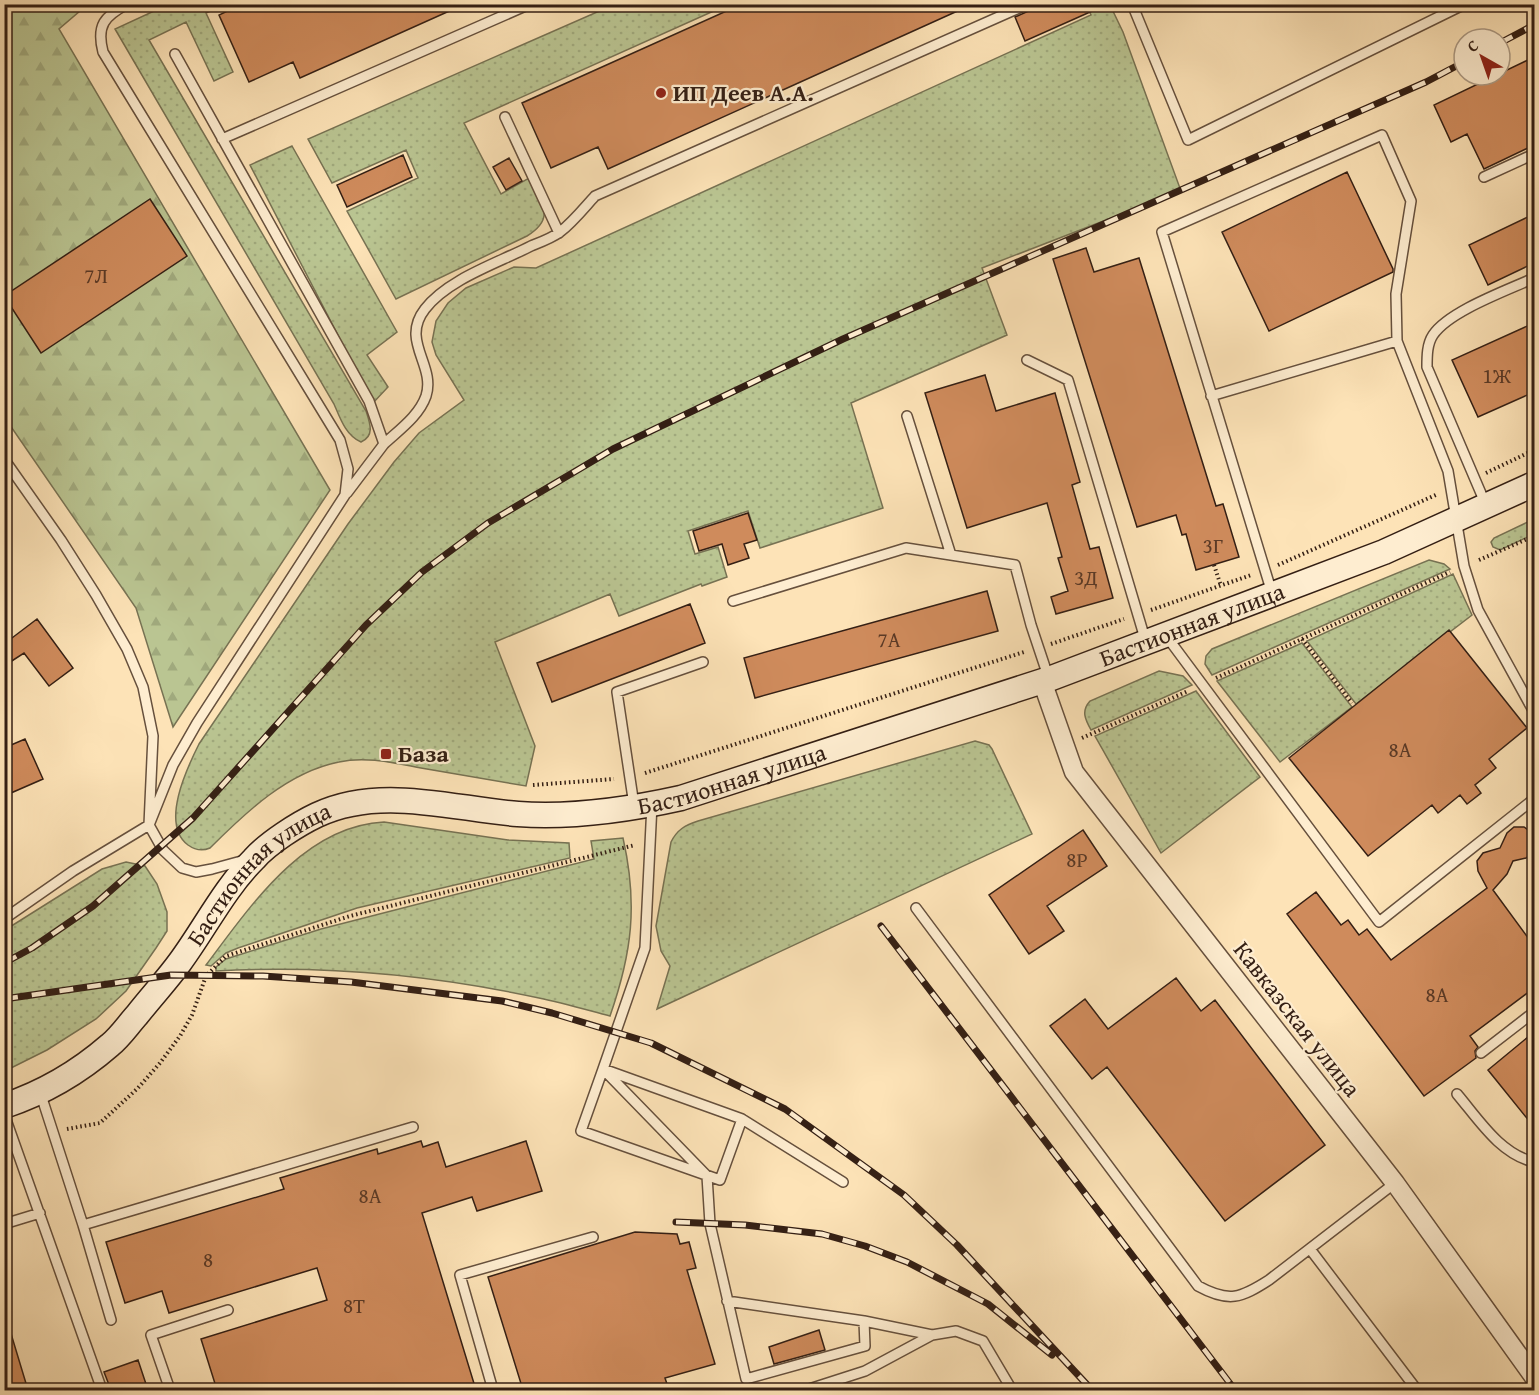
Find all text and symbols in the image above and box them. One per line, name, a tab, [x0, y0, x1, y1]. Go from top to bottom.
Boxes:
north arrow	[1452, 27, 1512, 87]
text: С	[1461, 33, 1484, 58]
place label: ИП Деев А.А.	[673, 75, 814, 110]
marker: ИП Деев А.А.	[654, 86, 668, 100]
house number: 7Л	[84, 260, 108, 291]
house number: 1Ж	[1483, 360, 1512, 391]
house number: 3Г	[1203, 530, 1223, 561]
house number: 3Д	[1074, 562, 1098, 593]
street label: Бастионная улица	[1094, 573, 1290, 675]
house number: 7А	[878, 624, 901, 655]
street label: Бастионная улица	[635, 734, 831, 823]
house number: 8А	[1389, 734, 1412, 765]
place label: База	[398, 736, 450, 771]
marker: База	[379, 747, 393, 761]
street label: Бастионная улица	[178, 793, 337, 953]
house number: 8Р	[1066, 844, 1088, 875]
street label: Кавказская улица	[1225, 933, 1370, 1104]
house number: 8А	[1426, 979, 1449, 1010]
house number: 8А	[359, 1180, 382, 1211]
house number: 8	[203, 1244, 213, 1275]
house number: 8Т	[343, 1290, 365, 1321]

